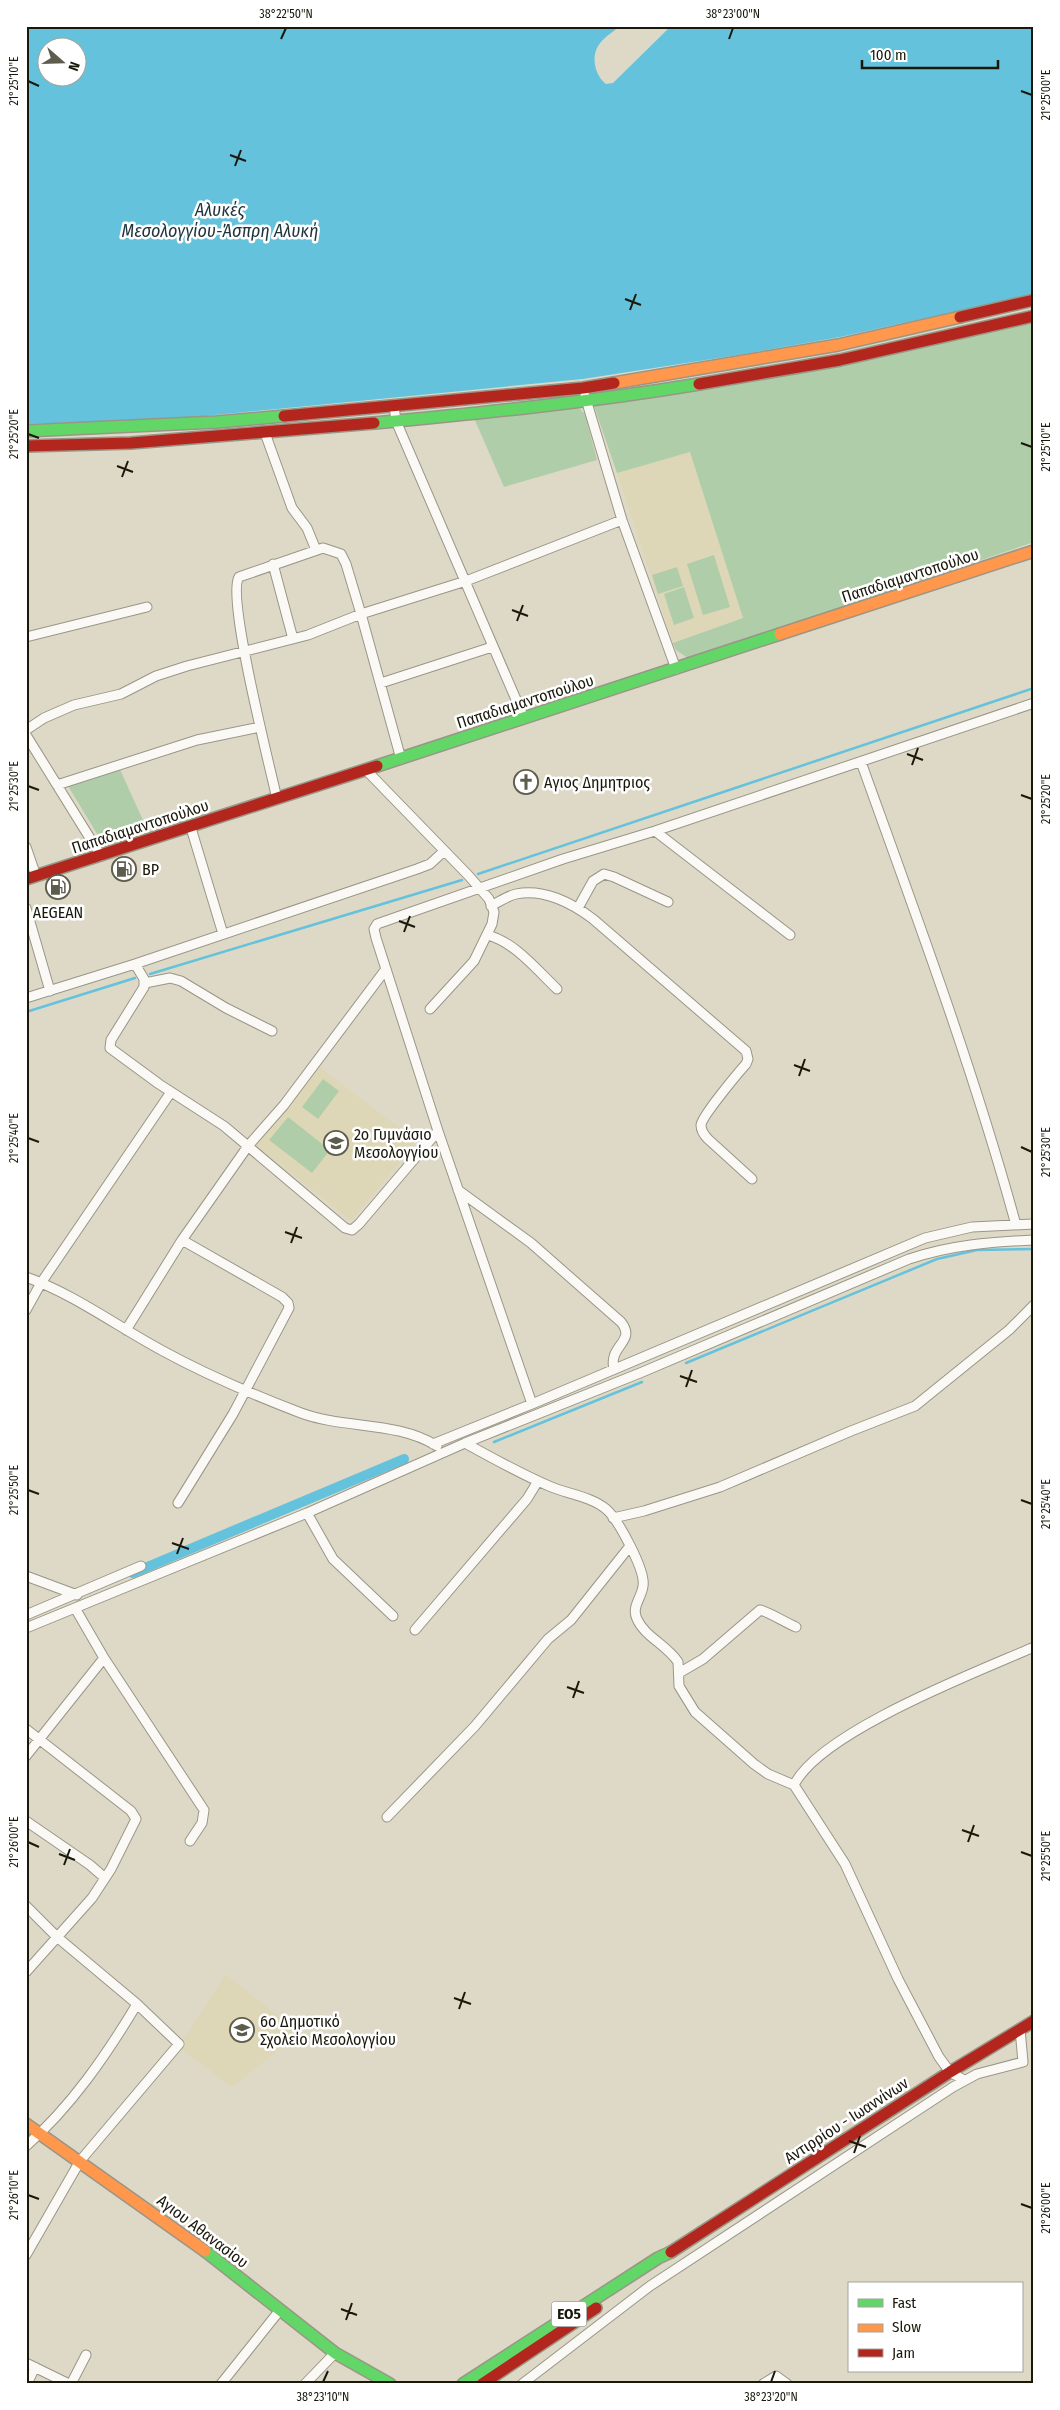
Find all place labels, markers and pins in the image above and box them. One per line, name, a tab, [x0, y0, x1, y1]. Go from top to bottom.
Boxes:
church icon: Αγιος Δημητριος	[513, 769, 539, 795]
place label: Αγιος Δημητριος	[544, 773, 650, 792]
fuel station icon: BP	[111, 856, 137, 882]
place label: BP	[142, 860, 159, 879]
fuel station icon: AEGEAN	[45, 874, 71, 900]
place label: AEGEAN	[33, 903, 83, 922]
place label: 2ο Γυμνάσιο Μεσολογγίου	[354, 1125, 438, 1162]
school or university icon: 2ο Γυμνάσιο Μεσολογγίου	[323, 1130, 349, 1156]
place label: 6ο Δημοτικό Σχολείο Μεσολογγίου	[260, 2012, 396, 2049]
school or university icon: 6ο Δημοτικό Σχολείο Μεσολογγίου	[229, 2017, 255, 2043]

